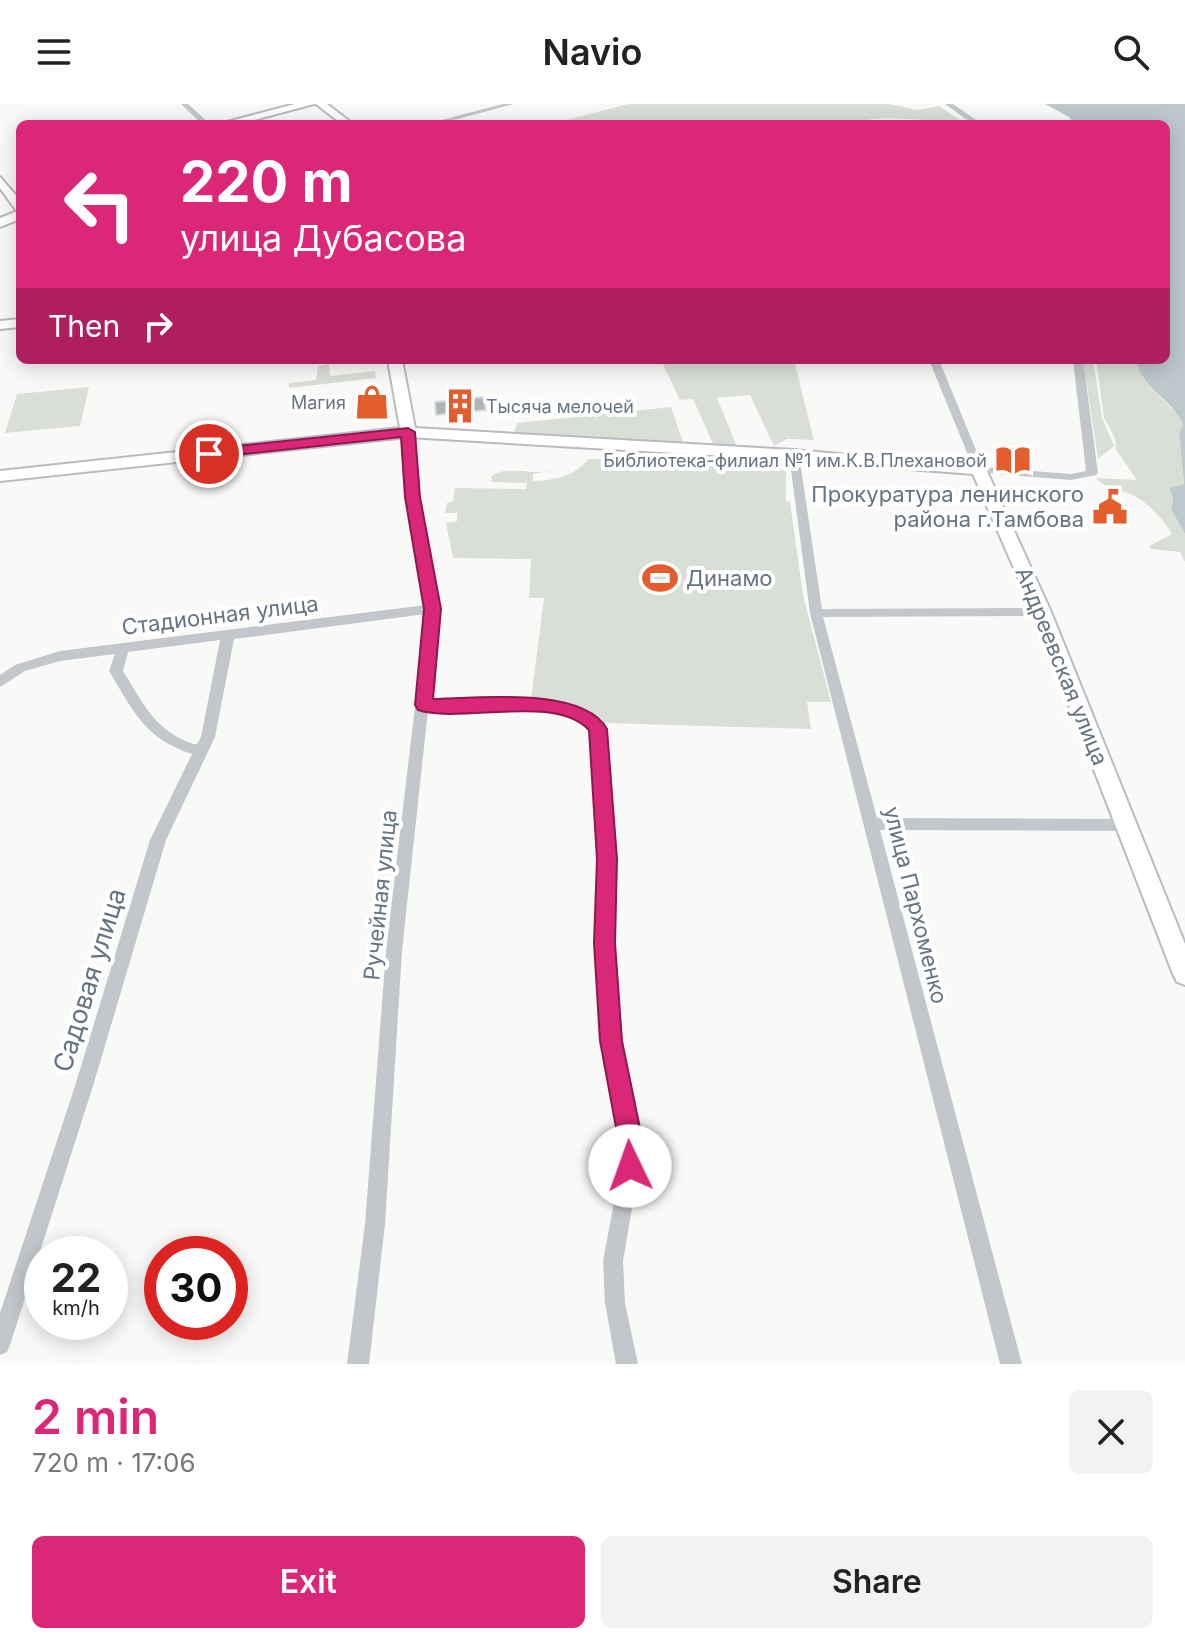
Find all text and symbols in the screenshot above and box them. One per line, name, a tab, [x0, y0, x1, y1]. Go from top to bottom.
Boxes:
icon: menu	[32, 30, 76, 74]
text: Navio	[543, 30, 642, 74]
icon: search	[1109, 30, 1153, 74]
text: 220 m	[180, 148, 353, 216]
icon: left	[48, 152, 152, 256]
text: улица Дубасова	[180, 216, 466, 260]
icon: right	[136, 304, 180, 348]
text: Then	[48, 308, 120, 344]
shop icon: Магия	[353, 383, 391, 421]
building icon: Тысяча мелочей	[441, 387, 479, 425]
place label: Магия	[291, 392, 346, 413]
place label: Тысяча мелочей	[486, 396, 634, 417]
pin	[175, 420, 243, 488]
icon: arrive	[187, 432, 231, 476]
library icon: Библиотека-филиал №1 им.К.В.Плехановой	[994, 441, 1032, 479]
place label: Библиотека-филиал №1 им.К.В.Плехановой	[603, 450, 987, 471]
place label: Прокуратура ленинского района г.Тамбова	[811, 481, 1084, 532]
public building icon: Прокуратура ленинского района г.Тамбова	[1091, 488, 1129, 526]
sports icon: Динамо	[641, 559, 679, 597]
street label: Андреевская улица	[1010, 563, 1114, 769]
place label: Динамо	[686, 565, 773, 591]
street label: Стадионная улица	[120, 590, 320, 640]
street label: улица Пархоменко	[879, 804, 953, 1006]
street label: Ручейная улица	[358, 809, 402, 981]
street label: Садовая улица	[46, 884, 132, 1076]
position arrow	[588, 1124, 672, 1208]
speed limit sign: 30	[144, 1236, 248, 1340]
text: 22	[51, 1253, 101, 1302]
text: km/h	[52, 1296, 100, 1320]
text: 2 min	[32, 1387, 159, 1446]
button: close	[1069, 1390, 1153, 1474]
text: 720 m · 17:06	[32, 1447, 196, 1478]
button: Exit	[32, 1536, 585, 1628]
button: Share	[601, 1536, 1153, 1628]

